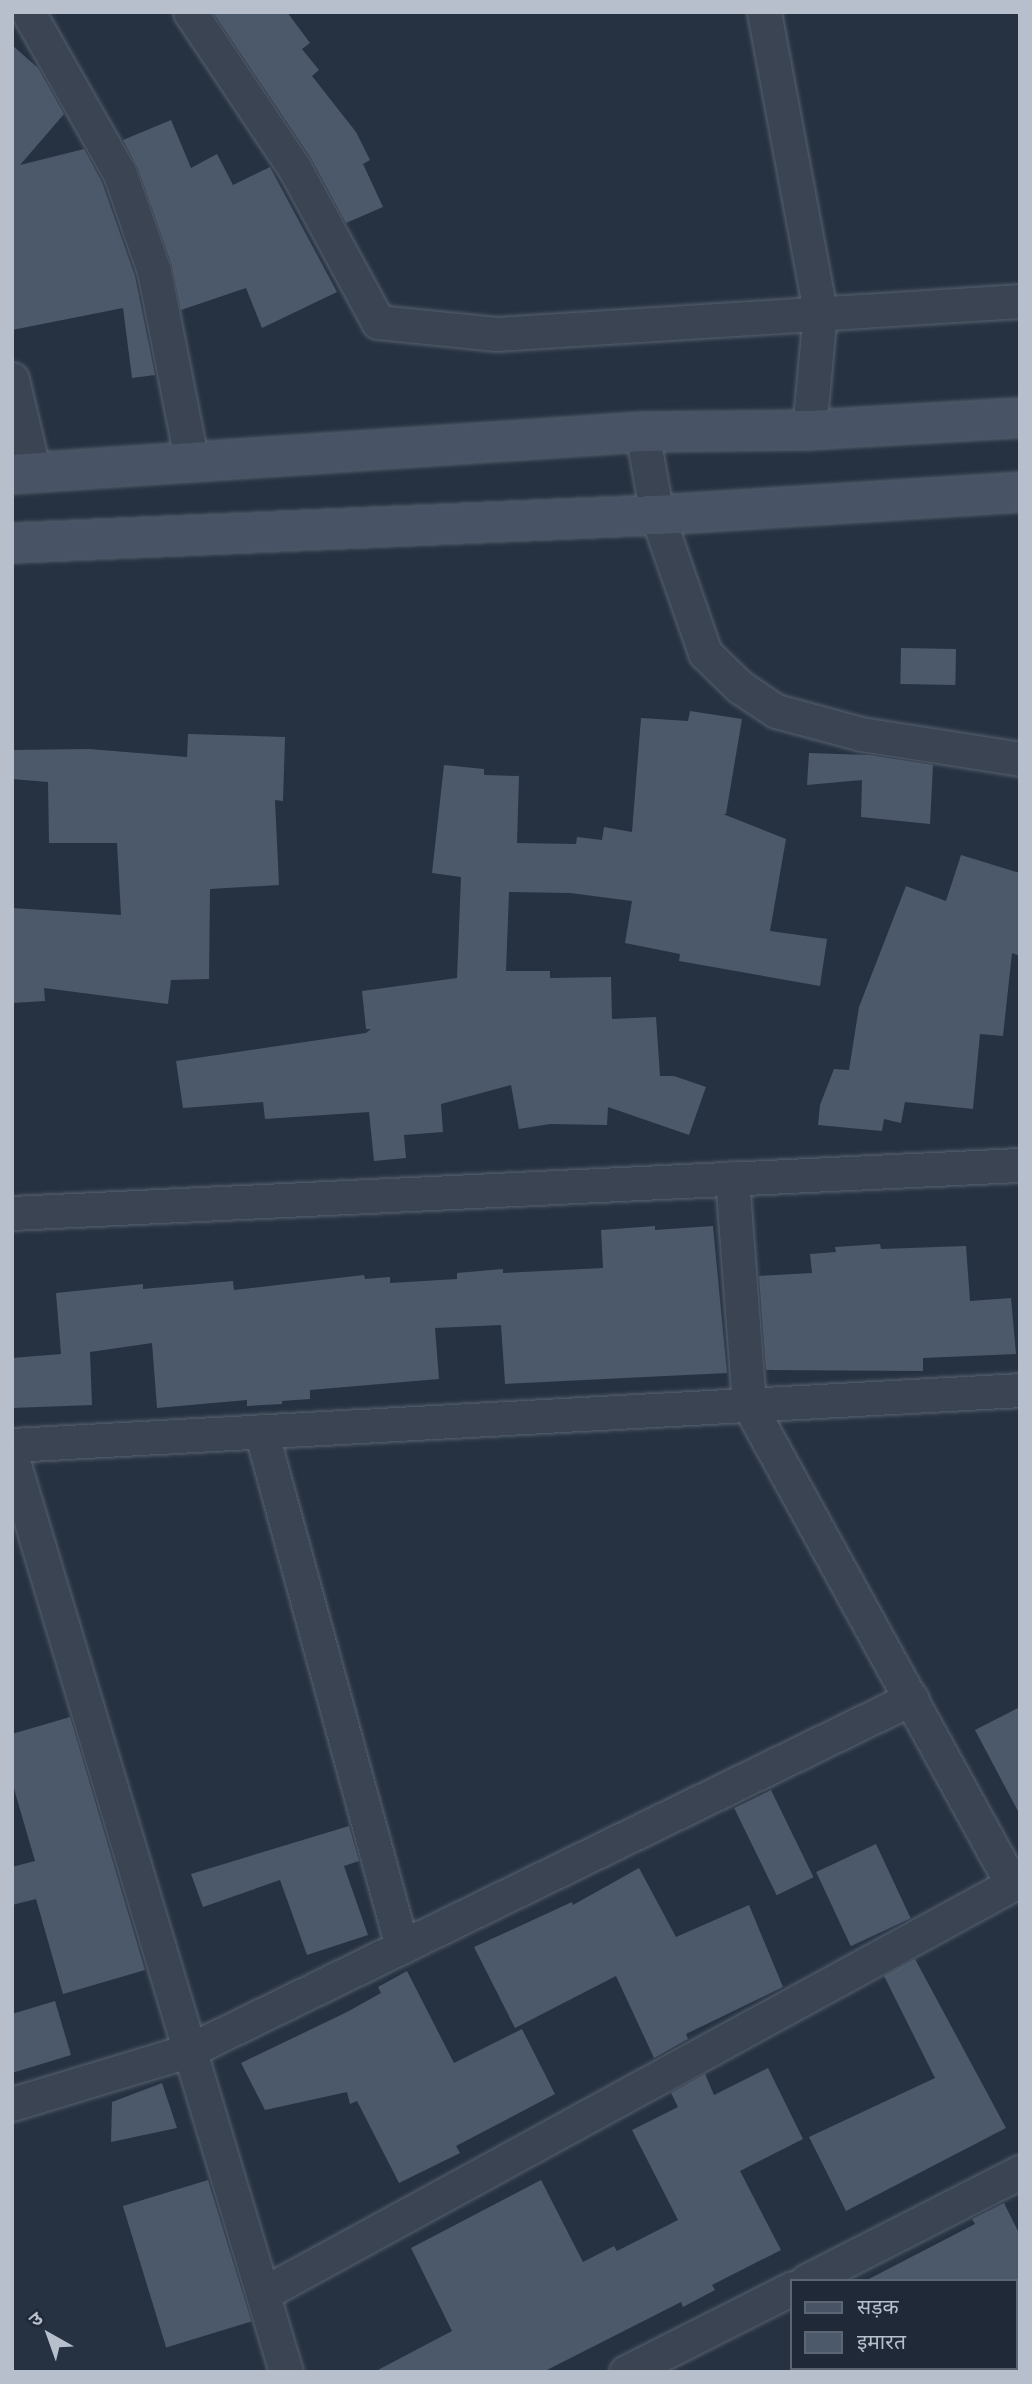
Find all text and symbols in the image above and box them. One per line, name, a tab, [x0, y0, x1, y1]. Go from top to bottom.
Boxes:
legend	[790, 2279, 1018, 2370]
text: सड़क	[857, 2293, 899, 2319]
north arrow	[14, 2300, 84, 2370]
text: उ	[24, 2306, 47, 2332]
text: इमारत	[857, 2328, 906, 2354]

